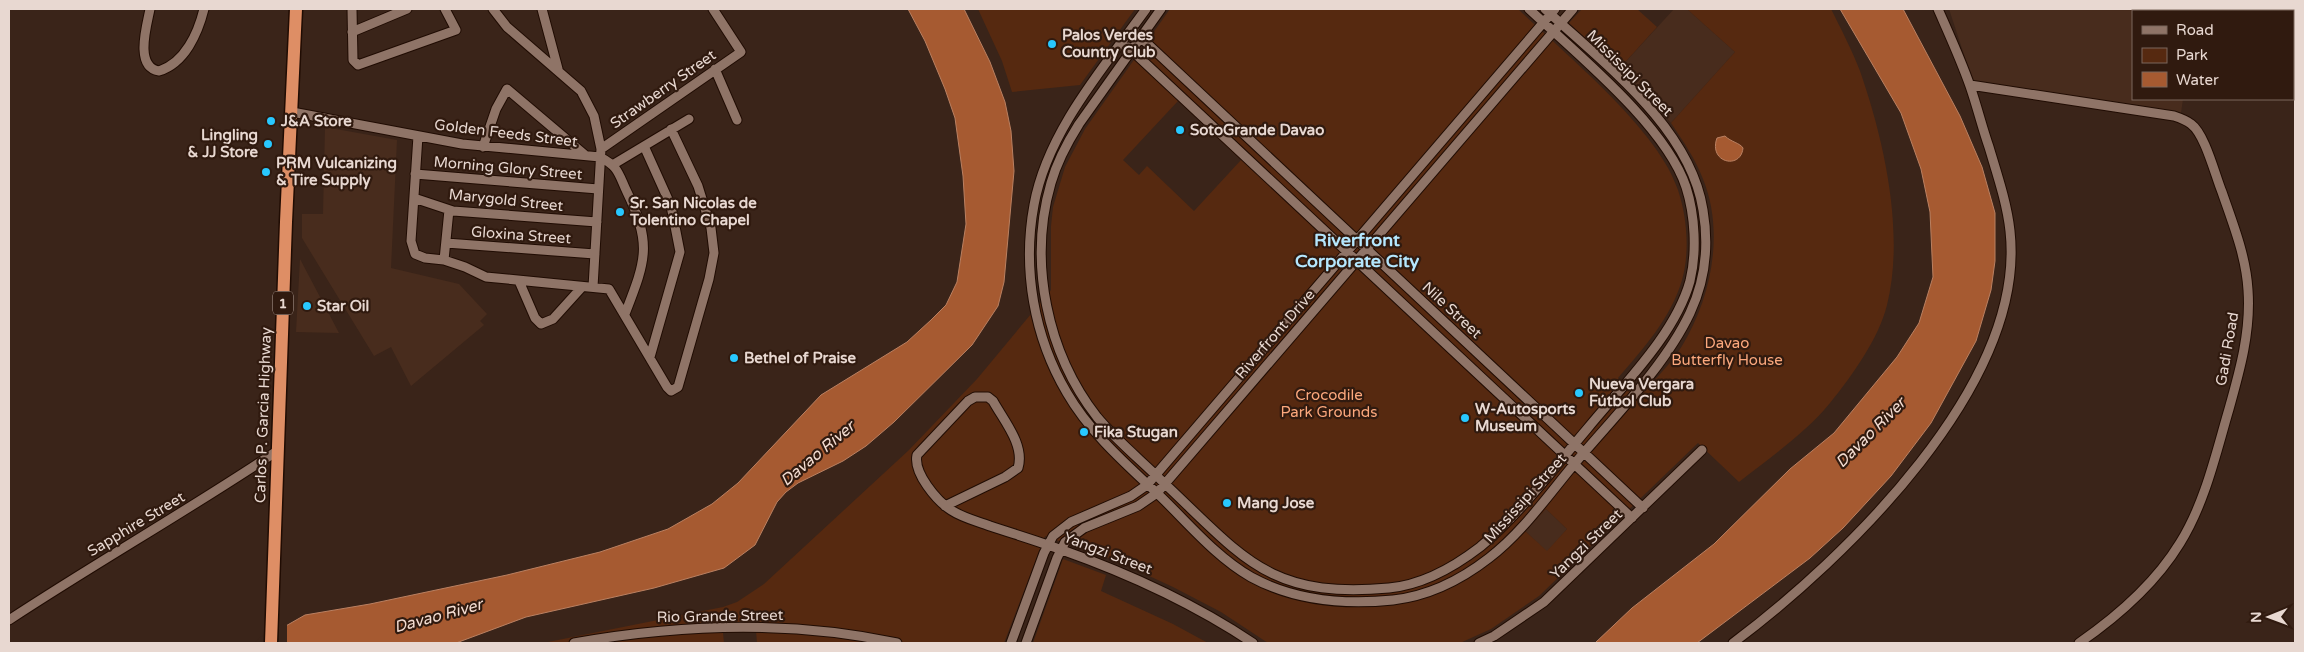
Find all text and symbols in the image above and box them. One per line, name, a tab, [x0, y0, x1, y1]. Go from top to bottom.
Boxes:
legend	[2132, 10, 2294, 100]
text: Road	[2176, 21, 2214, 39]
place label: Palos Verdes Country Club	[1062, 26, 1156, 62]
street label: Mississipi Street	[1583, 26, 1677, 120]
marker: Palos Verdes Country Club	[1046, 38, 1058, 50]
street label: Strawberry Street	[607, 46, 720, 132]
text: Park	[2176, 46, 2208, 64]
text: Water	[2176, 71, 2219, 89]
place label: J&A Store	[280, 112, 352, 130]
marker: J&A Store	[265, 115, 277, 127]
street label: Golden Feeds Street	[433, 115, 579, 151]
place label: SotoGrande Davao	[1190, 121, 1324, 139]
marker: SotoGrande Davao	[1174, 124, 1186, 136]
place label: Lingling & JJ Store	[188, 126, 258, 161]
marker: Lingling & JJ Store	[262, 138, 274, 150]
street label: Morning Glory Street	[433, 153, 583, 183]
place label: PRM Vulcanizing & Tire Supply	[276, 154, 397, 190]
marker: PRM Vulcanizing & Tire Supply	[260, 166, 272, 178]
street label: Marygold Street	[448, 185, 564, 215]
place label: Sr. San Nicolas de Tolentino Chapel	[629, 194, 757, 230]
marker: Sr. San Nicolas de Tolentino Chapel	[614, 206, 626, 218]
street label: Gloxina Street	[470, 223, 572, 247]
district label: Riverfront Corporate City	[1295, 229, 1419, 272]
street label: Nile Street	[1419, 278, 1486, 342]
street label: Riverfront Drive	[1231, 286, 1319, 382]
road number: 1	[273, 292, 293, 314]
place label: Star Oil	[317, 297, 369, 315]
marker: Star Oil	[301, 300, 313, 312]
street label: Gadi Road	[2212, 311, 2242, 387]
street label: Carlos P. Garcia Highway	[251, 327, 275, 503]
park label: Davao Butterfly House	[1671, 334, 1783, 369]
place label: Bethel of Praise	[744, 349, 857, 367]
marker: Bethel of Praise	[728, 352, 740, 364]
place label: Nueva Vergara Fútbol Club	[1589, 375, 1694, 410]
park label: Crocodile Park Grounds	[1281, 386, 1377, 421]
marker: Nueva Vergara Fútbol Club	[1573, 387, 1585, 399]
water label: Davao River	[1831, 392, 1911, 472]
place label: W-Autosports Museum	[1475, 400, 1575, 435]
marker: W-Autosports Museum	[1459, 412, 1471, 424]
water label: Davao River	[776, 416, 860, 491]
place label: Fika Stugan	[1094, 423, 1178, 442]
marker: Fika Stugan	[1078, 426, 1090, 438]
street label: Mississipi Street	[1480, 449, 1570, 547]
street label: Sapphire Street	[84, 488, 188, 560]
place label: Mang Jose	[1237, 494, 1315, 513]
marker: Mang Jose	[1221, 497, 1233, 509]
street label: Yangzi Street	[1546, 505, 1626, 583]
street label: Yangzi Street	[1061, 528, 1155, 578]
north arrow	[2244, 592, 2294, 642]
water label: Davao River	[392, 594, 487, 637]
street label: Rio Grande Street	[656, 606, 784, 626]
text: N	[2248, 611, 2265, 623]

